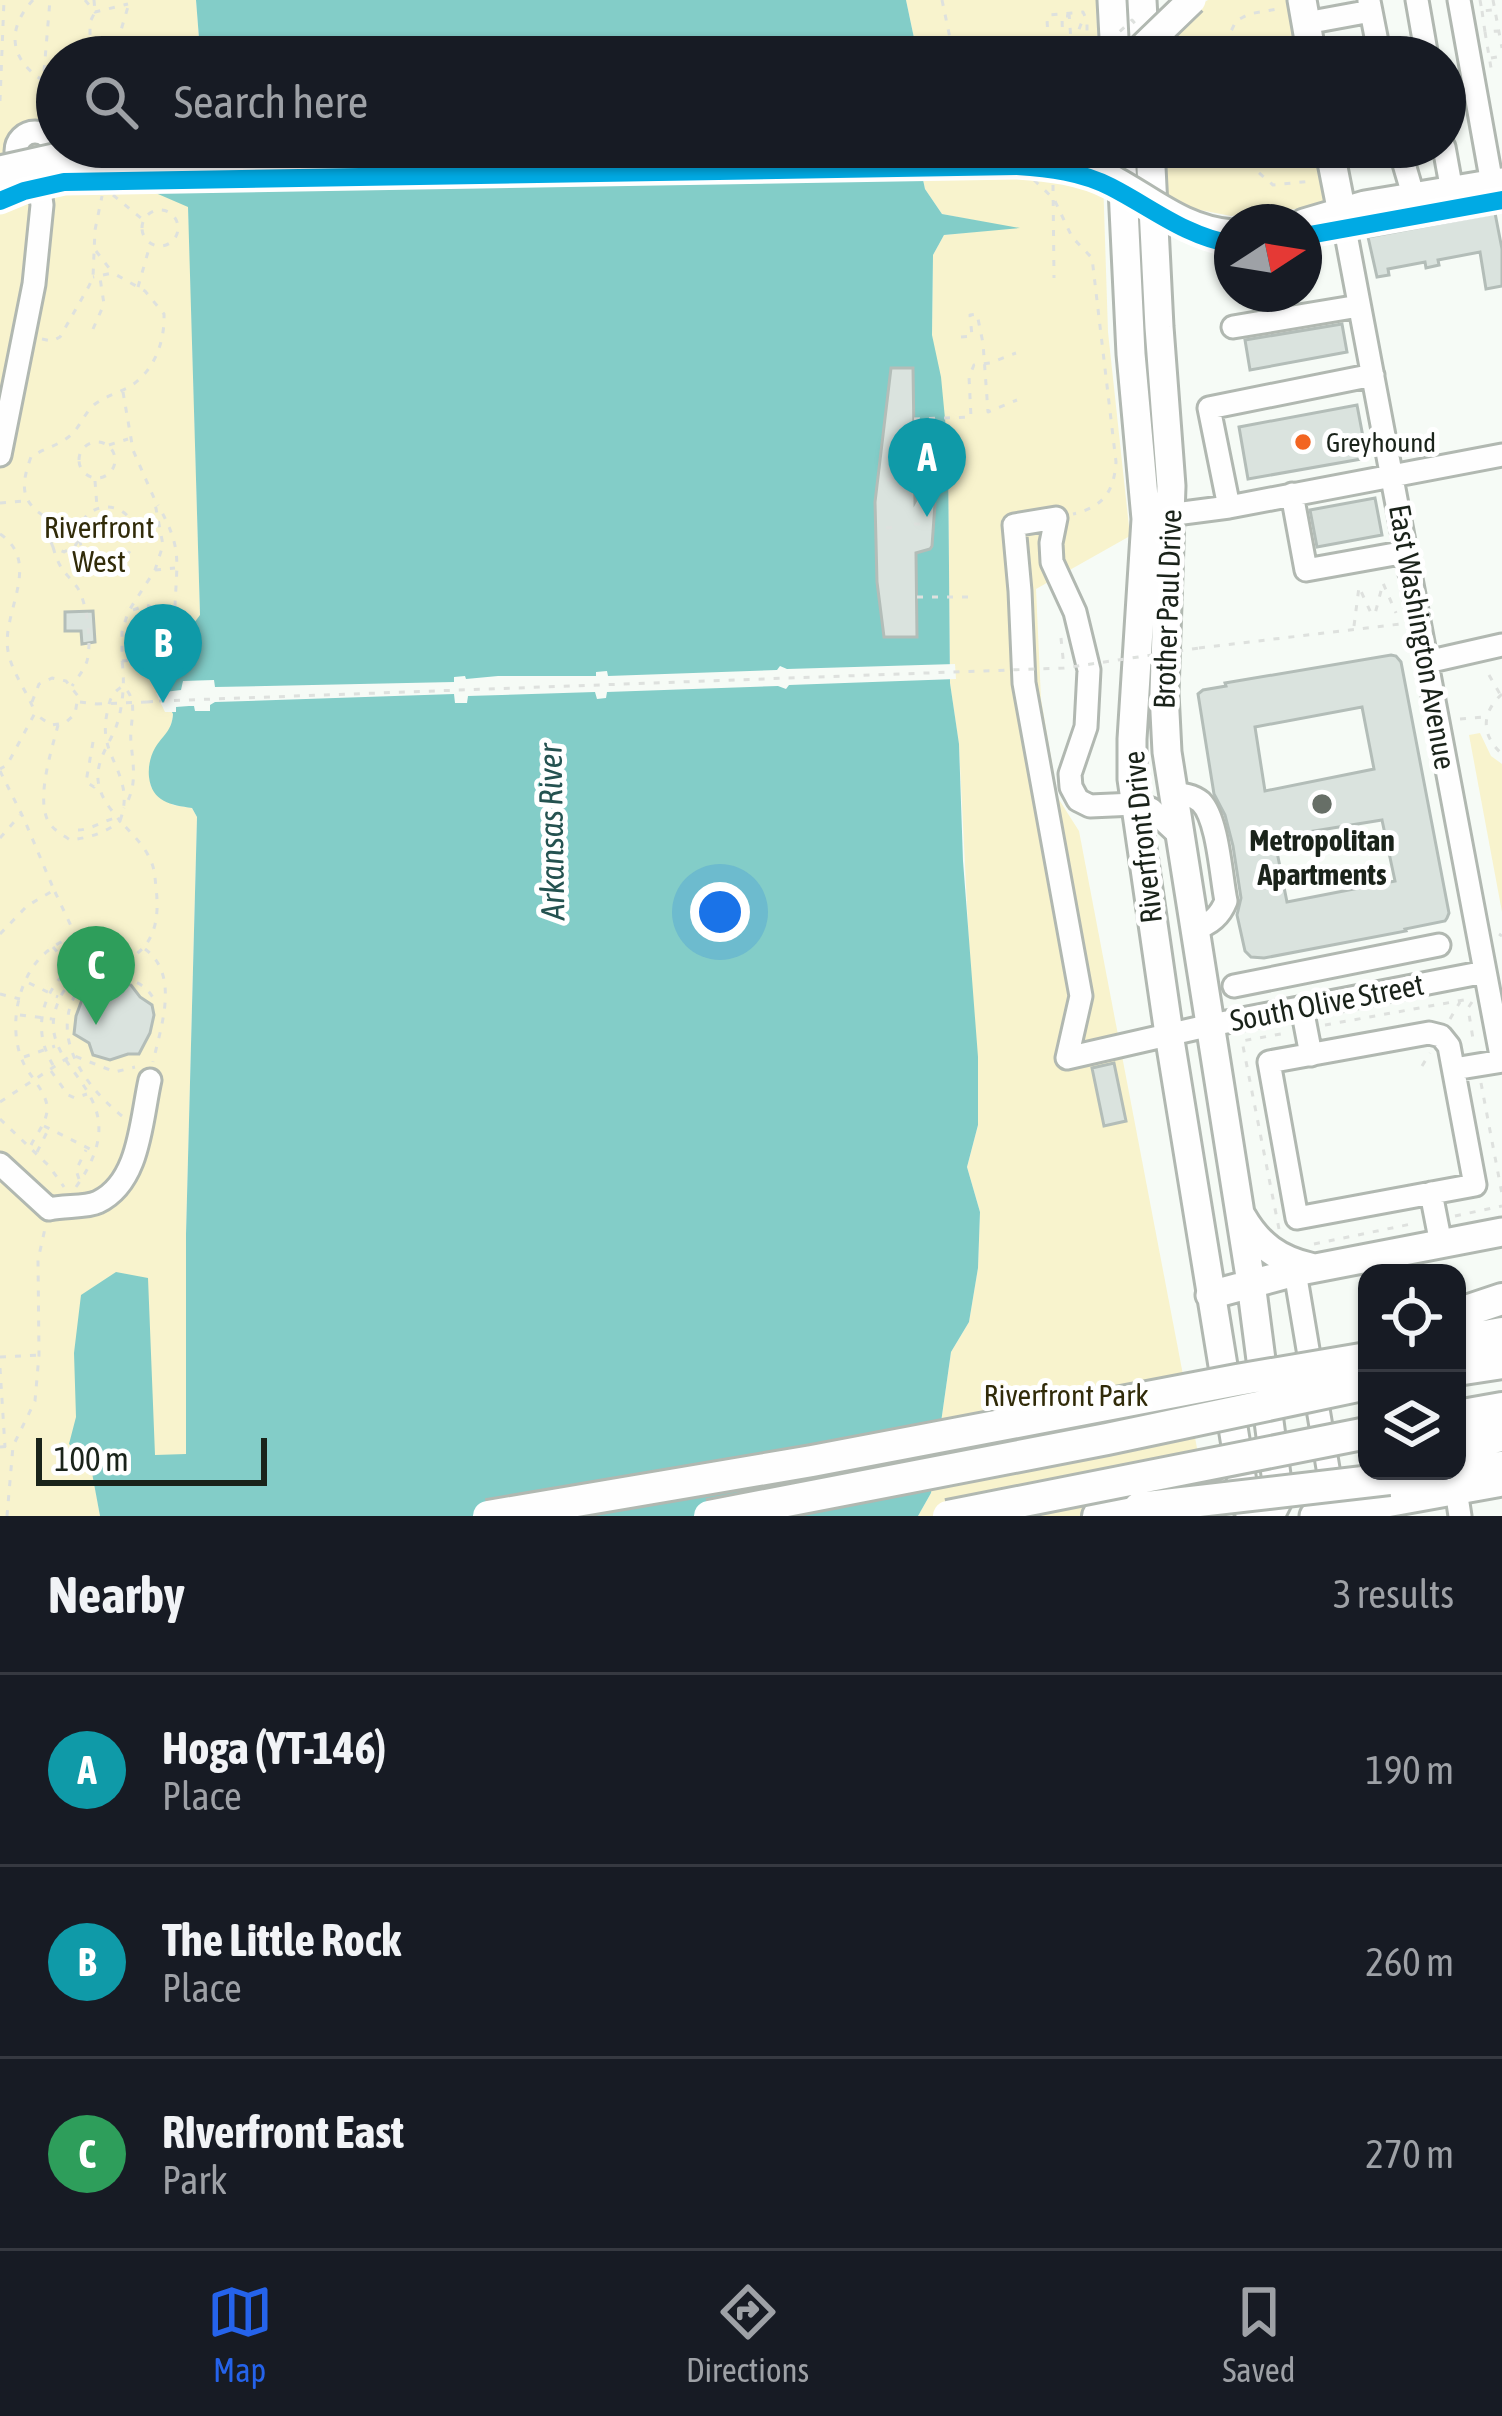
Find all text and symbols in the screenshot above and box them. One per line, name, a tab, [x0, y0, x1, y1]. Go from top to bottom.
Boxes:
search box	[36, 36, 1466, 168]
icon: search	[78, 69, 144, 135]
text: Search here	[174, 76, 368, 128]
north arrow	[1214, 204, 1322, 312]
pin: A	[888, 418, 966, 517]
place label: Greyhound	[1326, 427, 1436, 458]
marker: Greyhound	[1292, 431, 1314, 453]
street label: East Washington Avenue	[1383, 502, 1463, 772]
street label: Brother Paul Drive	[1147, 509, 1187, 709]
park label: Riverfront West	[44, 510, 154, 578]
pin: B	[124, 604, 202, 703]
water label: Arkansas River	[530, 742, 572, 921]
street label: Riverfront Drive	[1116, 749, 1168, 925]
marker: Metropolitan Apartments	[1309, 791, 1335, 817]
place label: Metropolitan Apartments	[1249, 823, 1395, 891]
your location	[690, 882, 750, 942]
pin: C	[57, 926, 135, 1025]
street label: South Olive Street	[1227, 967, 1426, 1037]
map controls	[1358, 1264, 1466, 1480]
button: locate	[1358, 1264, 1466, 1372]
button: layers	[1358, 1372, 1466, 1480]
park label: Riverfront Park	[984, 1378, 1148, 1412]
scale bar	[36, 1432, 267, 1485]
text: 100 m	[54, 1440, 129, 1478]
text: Nearby	[48, 1565, 185, 1624]
text: 3 results	[1333, 1572, 1454, 1616]
text: Hoga (YT-146)	[162, 1722, 386, 1774]
text: A	[77, 1748, 97, 1792]
text: 190 m	[1366, 1748, 1454, 1792]
text: Place	[162, 1774, 242, 1818]
text: The Little Rock	[162, 1914, 401, 1966]
text: B	[78, 1940, 96, 1984]
text: 260 m	[1366, 1940, 1454, 1984]
text: Place	[162, 1966, 242, 2010]
text: RIverfront East	[162, 2106, 404, 2158]
text: C	[78, 2132, 96, 2176]
text: 270 m	[1366, 2132, 1454, 2176]
text: Park	[162, 2158, 227, 2202]
tab: Map	[207, 2279, 273, 2389]
tab: Directions	[686, 2279, 809, 2389]
tab: Saved	[1222, 2279, 1295, 2389]

